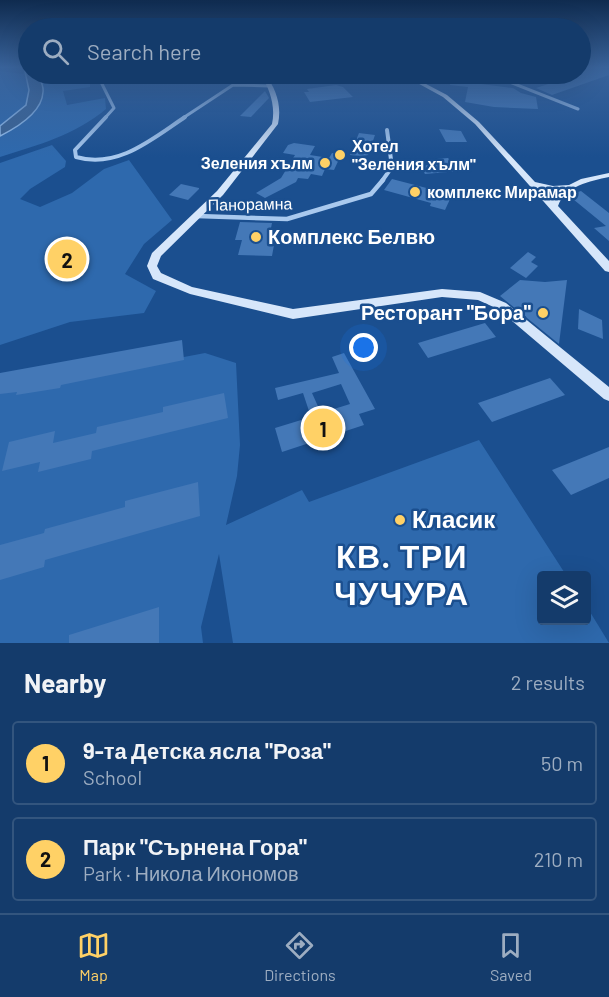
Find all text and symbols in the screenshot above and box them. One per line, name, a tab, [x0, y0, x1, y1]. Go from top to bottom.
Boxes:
search box	[18, 18, 591, 84]
icon: search	[39, 35, 72, 68]
text: Search here	[87, 38, 201, 64]
place label: Хотел "Зеления хълм"	[352, 136, 476, 173]
marker: Хотел "Зеления хълм"	[333, 148, 347, 162]
place label: Зеления хълм	[201, 153, 313, 172]
marker: Зеления хълм	[318, 156, 332, 170]
place label: комплекс Мирамар	[427, 182, 577, 201]
marker: комплекс Мирамар	[408, 185, 422, 199]
street label: Панорамна	[207, 193, 293, 214]
place label: Комплекс Белвю	[268, 224, 435, 248]
marker: Комплекс Белвю	[249, 230, 263, 244]
pin: 2	[48, 236, 86, 282]
place label: Ресторант "Бора"	[361, 300, 531, 324]
marker: Ресторант "Бора"	[536, 306, 550, 320]
your location	[349, 333, 378, 362]
pin: 1	[304, 406, 342, 450]
place label: Класик	[412, 504, 496, 533]
marker: Класик	[393, 513, 407, 527]
district label: КВ. ТРИ ЧУЧУРА	[334, 536, 470, 611]
map controls	[537, 571, 591, 625]
button: layers	[537, 571, 591, 625]
text: Nearby	[24, 667, 106, 698]
text: 2 results	[511, 670, 585, 694]
text: 9-та Детска ясла "Роза"	[83, 737, 331, 763]
text: 1	[42, 751, 49, 775]
text: 50 m	[541, 751, 583, 775]
text: School	[83, 765, 142, 789]
text: Парк "Сърнена Гора"	[83, 833, 307, 859]
text: 2	[40, 847, 51, 871]
text: 210 m	[534, 847, 583, 871]
text: Park · Никола Икономов	[83, 861, 299, 885]
tab: Map	[77, 929, 110, 984]
tab: Directions	[264, 929, 336, 984]
tab: Saved	[490, 929, 532, 984]

